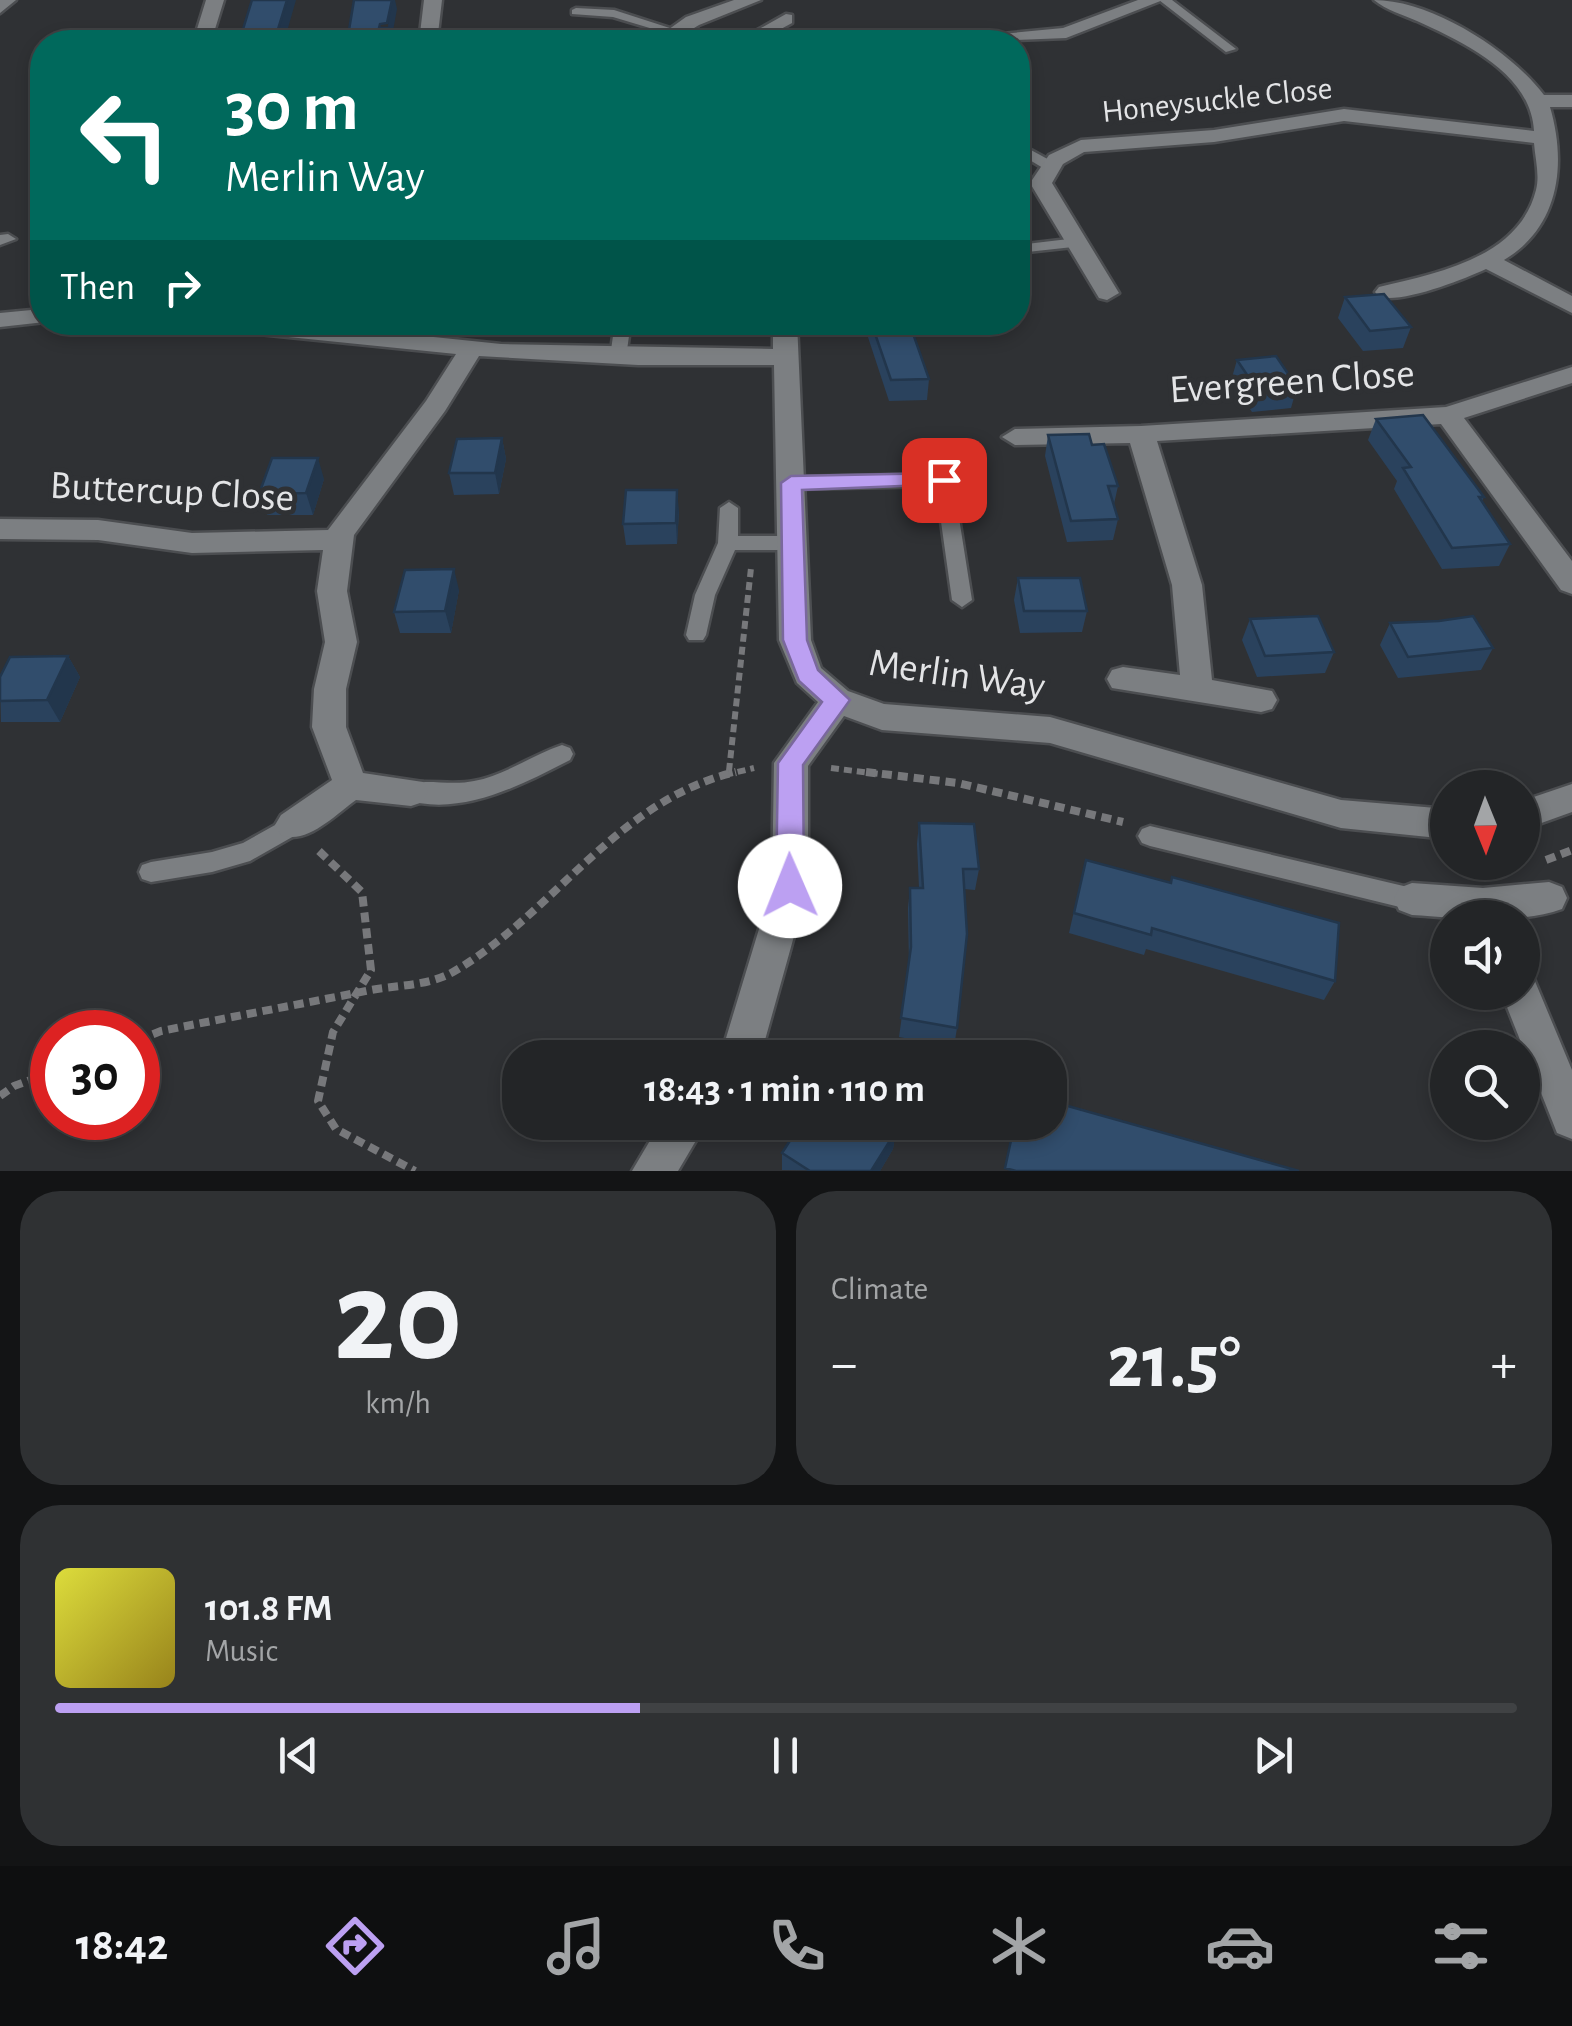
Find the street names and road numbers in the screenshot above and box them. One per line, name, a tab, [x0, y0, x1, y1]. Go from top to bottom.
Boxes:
street label: Honeysuckle Close	[1100, 72, 1334, 128]
street label: Evergreen Close	[1168, 353, 1416, 411]
street label: Buttercup Close	[49, 466, 295, 518]
street label: Merlin Way	[866, 643, 1048, 707]

